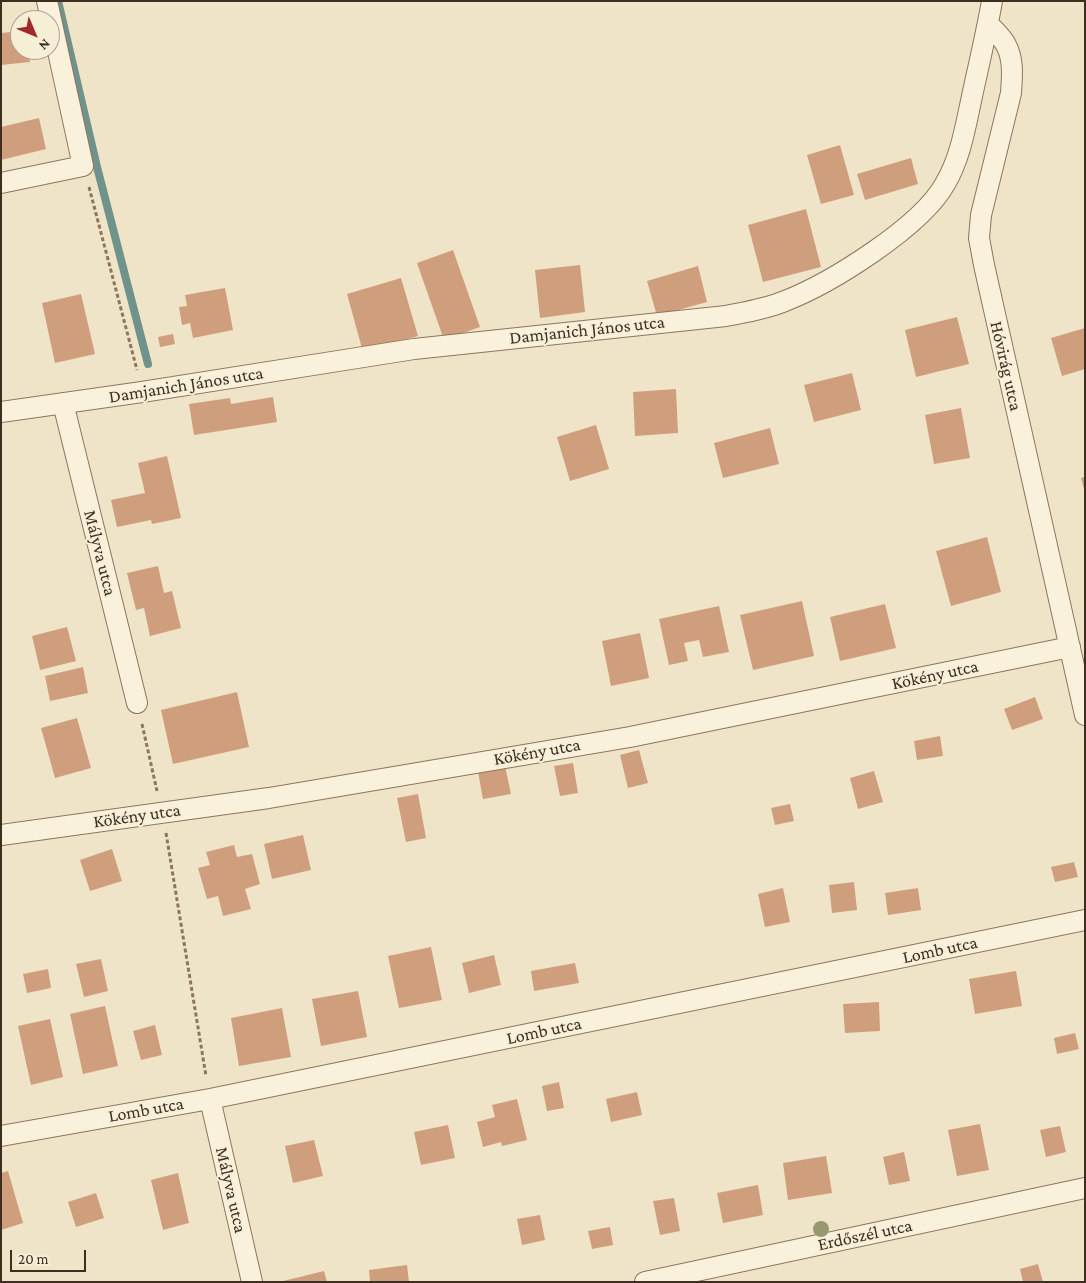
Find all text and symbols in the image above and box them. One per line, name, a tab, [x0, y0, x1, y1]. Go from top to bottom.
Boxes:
north arrow	[10, 10, 60, 60]
text: N	[36, 36, 54, 54]
street label: Damjanich János utca	[508, 311, 666, 349]
street label: Hóvirág utca	[985, 319, 1027, 413]
street label: Damjanich János utca	[107, 362, 265, 408]
street label: Mályva utca	[79, 508, 121, 598]
street label: Kökény utca	[890, 655, 980, 695]
street label: Kökény utca	[492, 734, 582, 770]
street label: Kökény utca	[92, 799, 182, 833]
street label: Lomb utca	[900, 932, 980, 968]
street label: Lomb utca	[504, 1013, 584, 1049]
street label: Lomb utca	[107, 1093, 185, 1127]
street label: Mályva utca	[211, 1145, 251, 1235]
street label: Erdőszél utca	[816, 1214, 914, 1256]
scale bar	[12, 1240, 89, 1272]
text: 20 m	[18, 1251, 49, 1267]

